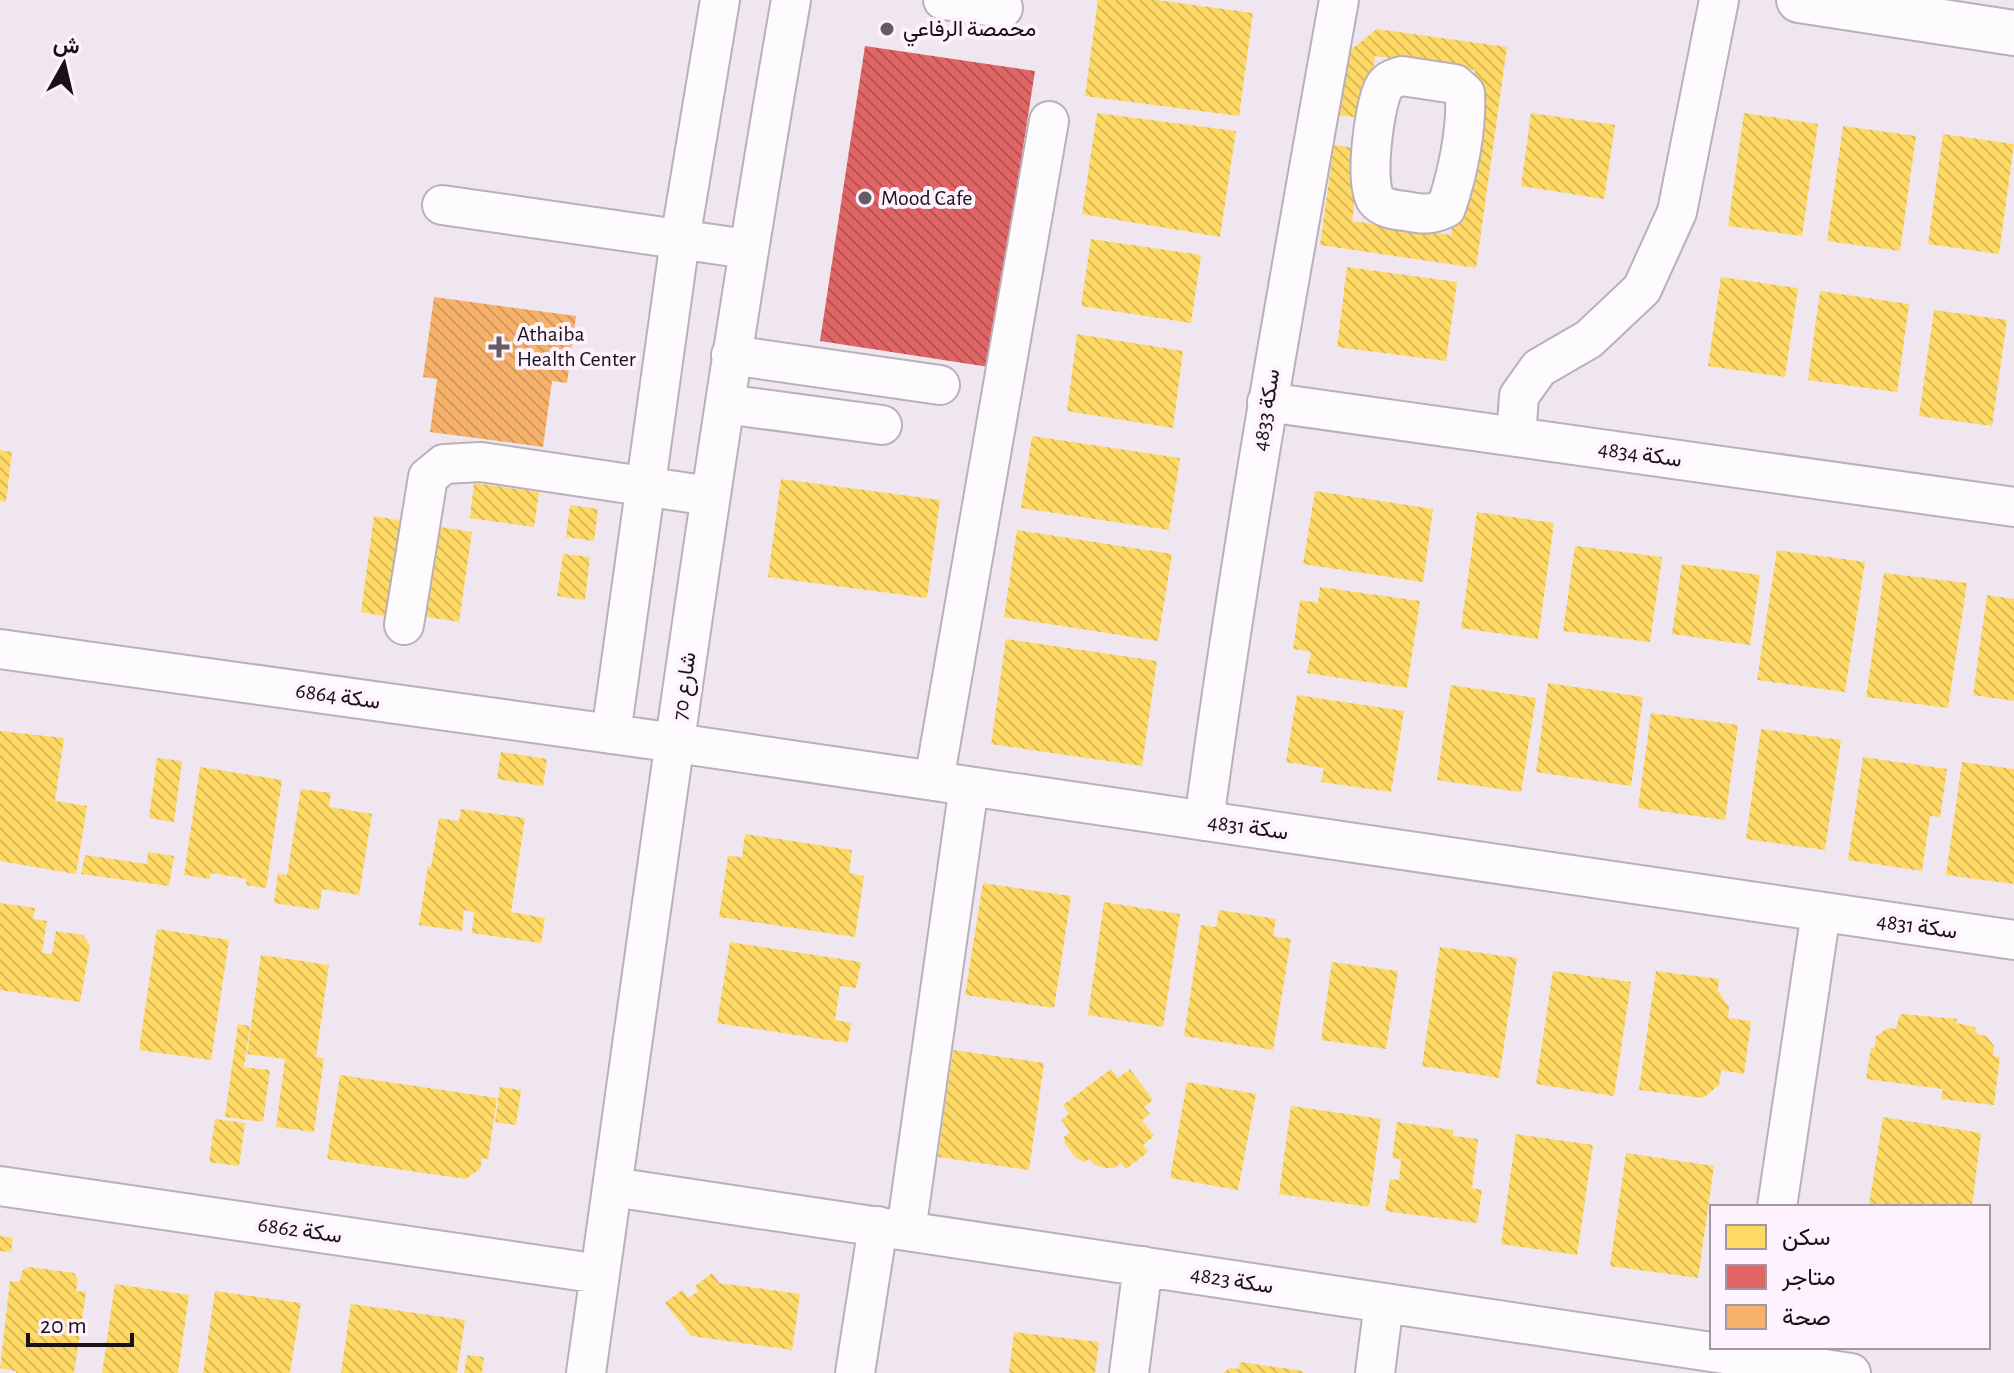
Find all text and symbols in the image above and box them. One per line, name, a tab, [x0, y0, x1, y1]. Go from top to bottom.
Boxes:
place label: محمصة الرفاعي	[903, 18, 1036, 47]
marker: محمصة الرفاعي	[878, 20, 896, 38]
north arrow	[24, 24, 104, 104]
text: ش	[52, 32, 81, 60]
place label: Mood Cafe	[881, 187, 972, 209]
marker: Mood Cafe	[856, 189, 874, 207]
place label: Athaiba Health Center	[517, 323, 636, 370]
marker: Athaiba Health Center	[488, 336, 510, 358]
street label: سكة 4833	[1249, 367, 1283, 453]
street label: سكة 4834	[1597, 437, 1683, 471]
street label: شارع 70	[668, 650, 703, 722]
street label: سكة 6864	[294, 679, 382, 713]
street label: سكة 4831	[1206, 810, 1290, 844]
street label: سكة 4831	[1875, 909, 1959, 943]
legend	[1710, 1205, 1990, 1349]
street label: سكة 6862	[257, 1213, 343, 1247]
text: سكن	[1782, 1226, 1831, 1251]
street label: سكة 4823	[1189, 1263, 1275, 1297]
text: متاجر	[1781, 1266, 1836, 1292]
scale bar	[28, 1297, 132, 1347]
text: صحة	[1782, 1306, 1831, 1330]
text: 20 m	[40, 1314, 87, 1338]

